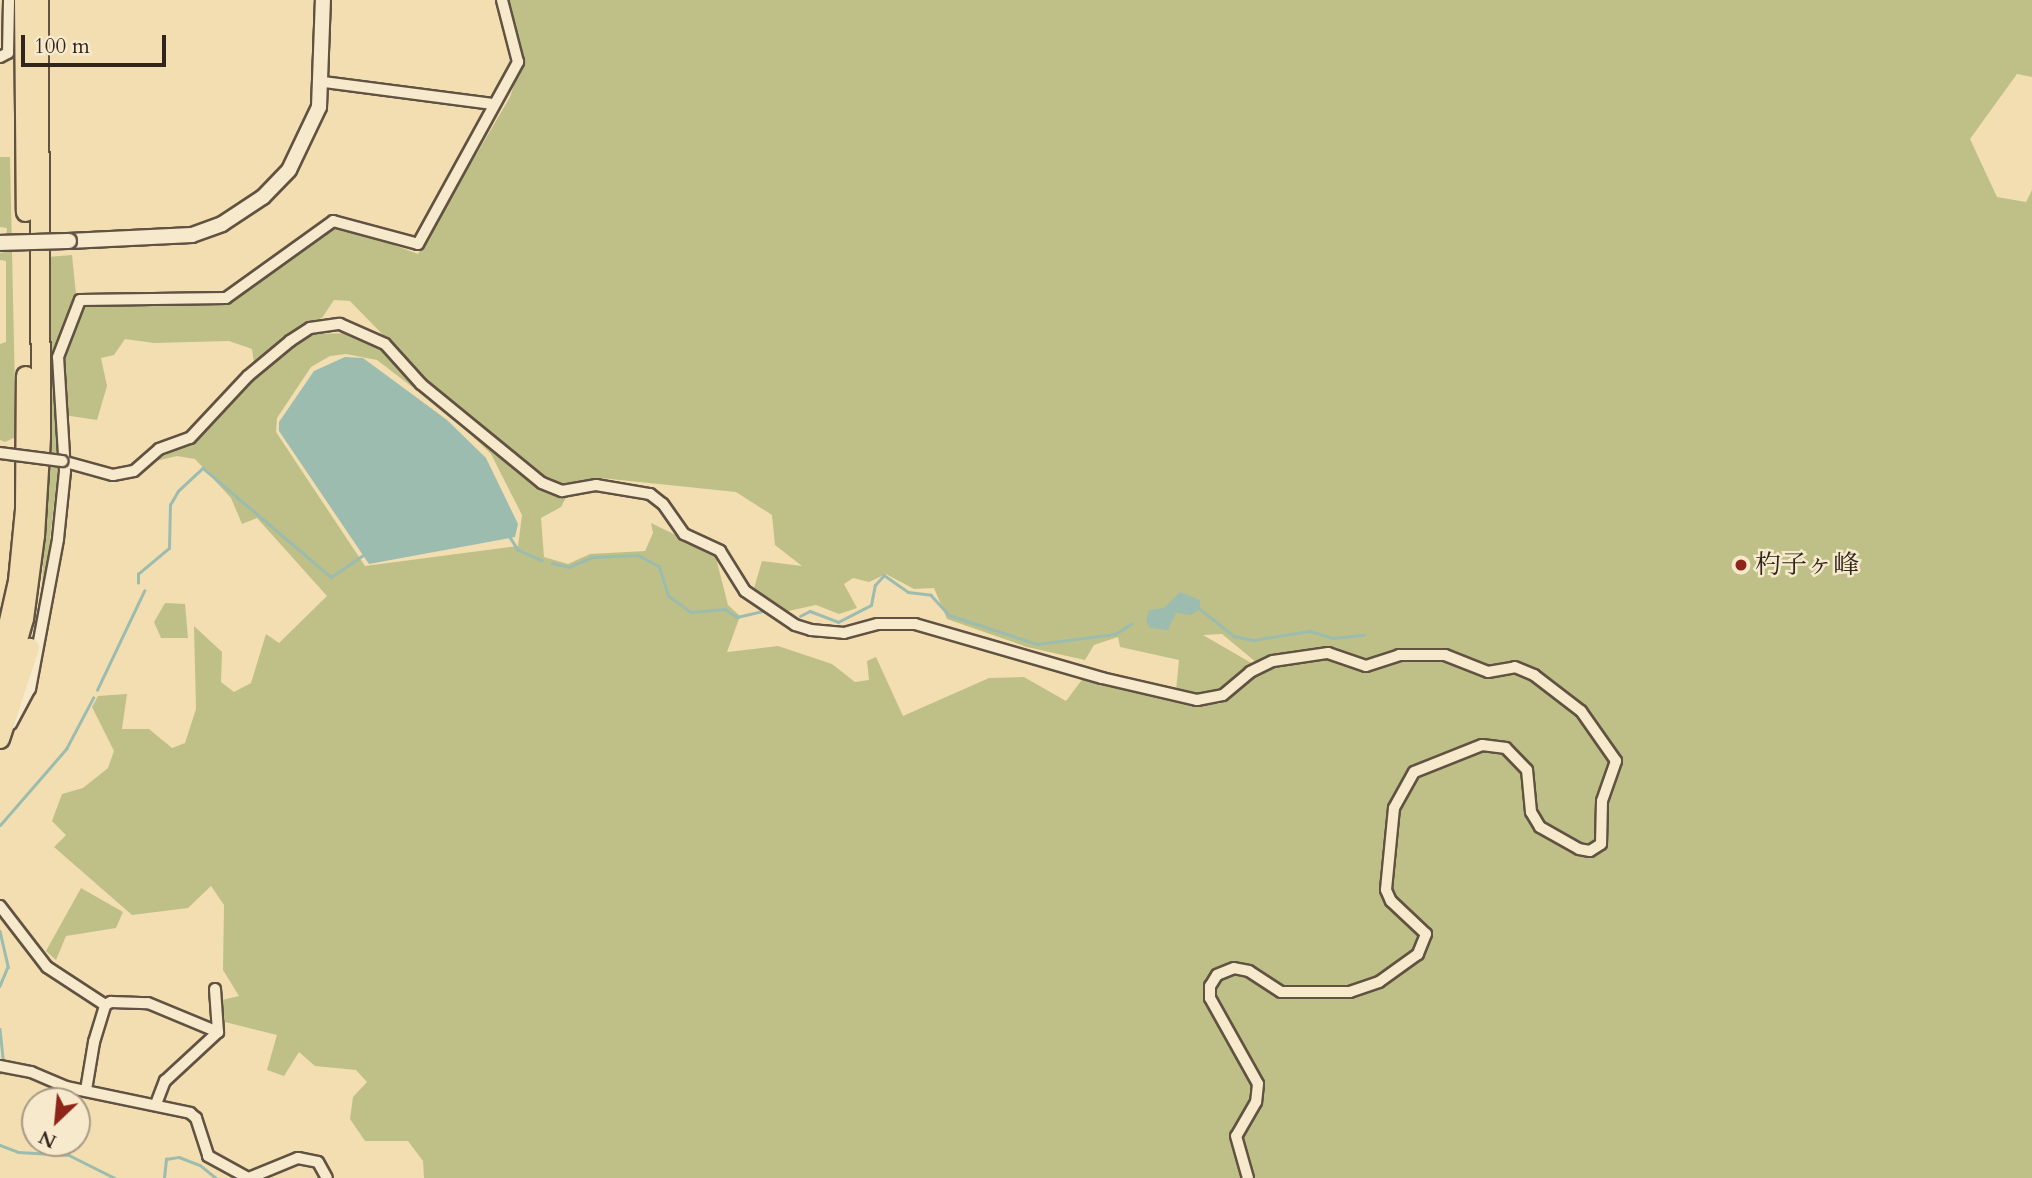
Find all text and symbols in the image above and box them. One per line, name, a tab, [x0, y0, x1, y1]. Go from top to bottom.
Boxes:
scale bar	[24, 21, 170, 65]
text: 100 m	[34, 32, 90, 61]
place label: 杓子ヶ峰	[1755, 549, 1859, 581]
marker: 杓子ヶ峰	[1733, 557, 1749, 573]
north arrow	[21, 1087, 91, 1157]
text: N	[35, 1124, 61, 1154]

